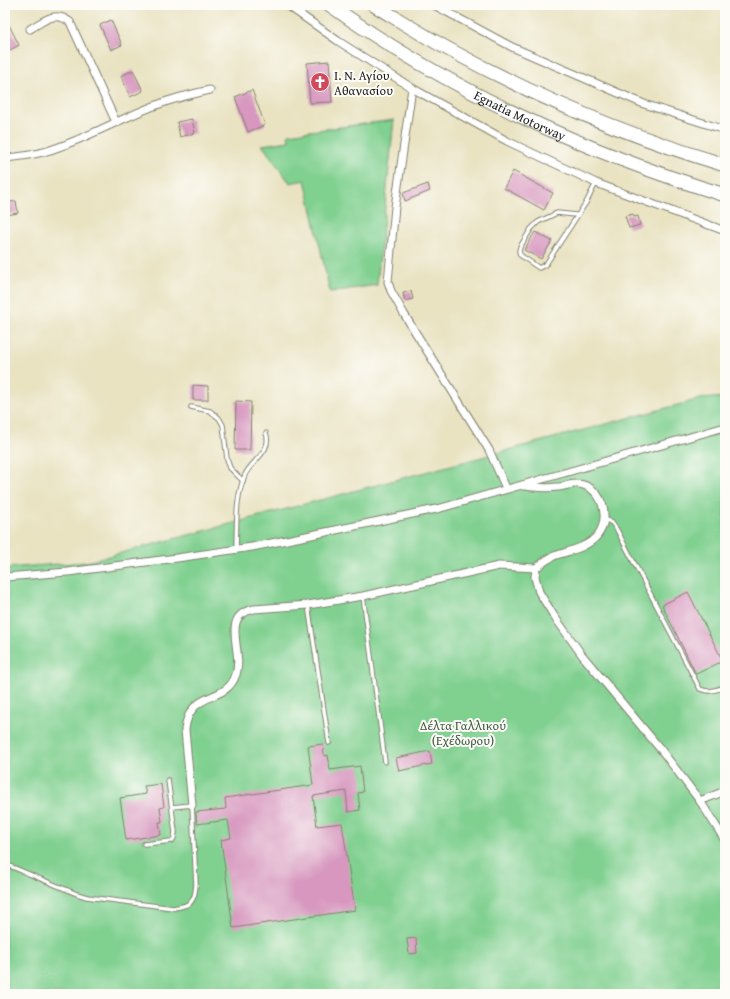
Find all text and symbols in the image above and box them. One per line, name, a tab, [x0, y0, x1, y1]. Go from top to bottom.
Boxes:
place label: Ι. Ν. Αγίου Αθανασίου	[334, 66, 393, 100]
church icon: Ι. Ν. Αγίου Αθανασίου	[309, 71, 331, 93]
street label: Egnatia Motorway	[471, 86, 569, 146]
park label: Δέλτα Γαλλικού (Εχέδωρου)	[420, 716, 506, 750]

